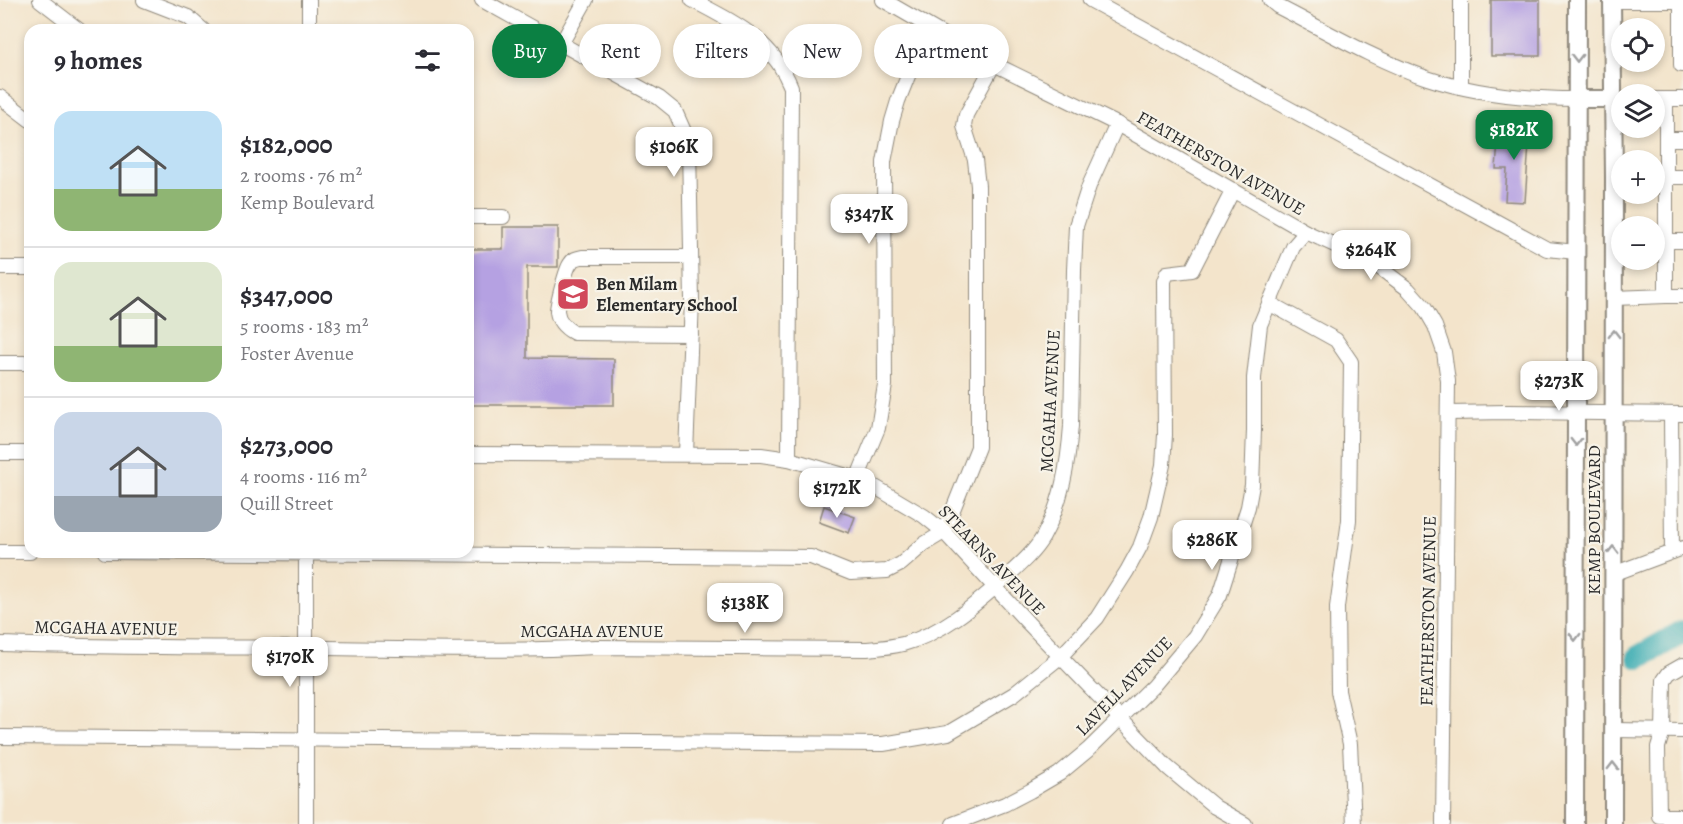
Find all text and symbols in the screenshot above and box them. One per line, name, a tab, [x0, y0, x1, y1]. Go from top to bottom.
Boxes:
map controls	[1611, 18, 1665, 270]
button: locate	[1611, 18, 1665, 72]
chip: Buy	[492, 24, 567, 78]
chip: Rent	[579, 24, 661, 78]
chip: Filters	[673, 24, 770, 78]
chip: New	[782, 24, 862, 78]
chip: Apartment	[874, 24, 1009, 78]
text: 9 homes	[54, 43, 143, 78]
icon: filters	[411, 44, 444, 77]
one-way arrow	[1571, 54, 1583, 63]
button: layers	[1611, 84, 1665, 138]
street label: FEATHERSTON AVENUE	[1133, 105, 1309, 221]
pin: $182K	[1472, 110, 1556, 161]
text: $182K	[1490, 116, 1538, 143]
text: $182,000	[240, 127, 333, 162]
pin: $106K	[632, 127, 716, 178]
text: $106K	[649, 133, 699, 160]
icon: home	[102, 135, 174, 207]
button: +	[1611, 150, 1665, 204]
text: 2 rooms · 76 m²	[240, 162, 362, 189]
text: Kemp Boulevard	[240, 189, 375, 216]
pin: $347K	[827, 194, 911, 245]
text: $347K	[845, 200, 894, 227]
button: −	[1611, 216, 1665, 270]
pin: $264K	[1329, 230, 1413, 281]
text: $264K	[1346, 236, 1396, 263]
place label: Ben Milam Elementary School	[596, 272, 738, 317]
school or university icon: Ben Milam Elementary School	[555, 276, 591, 312]
text: $347,000	[240, 278, 333, 313]
icon: home	[102, 286, 174, 358]
text: 5 rooms · 183 m²	[240, 313, 369, 340]
street label: MCGAHA AVENUE	[1034, 329, 1066, 473]
one-way arrow	[1608, 329, 1620, 338]
text: Foster Avenue	[240, 340, 354, 367]
pin: $273K	[1517, 361, 1601, 412]
text: $273K	[1534, 367, 1584, 394]
text: $273,000	[240, 428, 333, 463]
icon: home	[102, 436, 174, 508]
one-way arrow	[1570, 438, 1582, 447]
street label: KEMP BOULEVARD	[1582, 445, 1606, 595]
text: 4 rooms · 116 m²	[240, 463, 367, 490]
pin: $172K	[795, 468, 879, 519]
text: $172K	[813, 474, 861, 501]
text: Quill Street	[240, 490, 333, 517]
street label: STEARNS AVENUE	[933, 500, 1051, 620]
street label: FEATHERSTON AVENUE	[1414, 516, 1442, 706]
pin: $286K	[1170, 520, 1254, 571]
text: $286K	[1186, 526, 1238, 553]
one-way arrow	[1607, 545, 1619, 554]
pin: $138K	[703, 583, 787, 634]
text: $138K	[721, 589, 769, 616]
street label: MCGAHA AVENUE	[34, 615, 178, 641]
street label: MCGAHA AVENUE	[520, 619, 664, 643]
street label: LAVELL AVENUE	[1070, 631, 1178, 741]
one-way arrow	[1569, 633, 1581, 642]
pin: $170K	[248, 637, 332, 688]
text: $170K	[266, 643, 314, 670]
one-way arrow	[1607, 761, 1619, 770]

